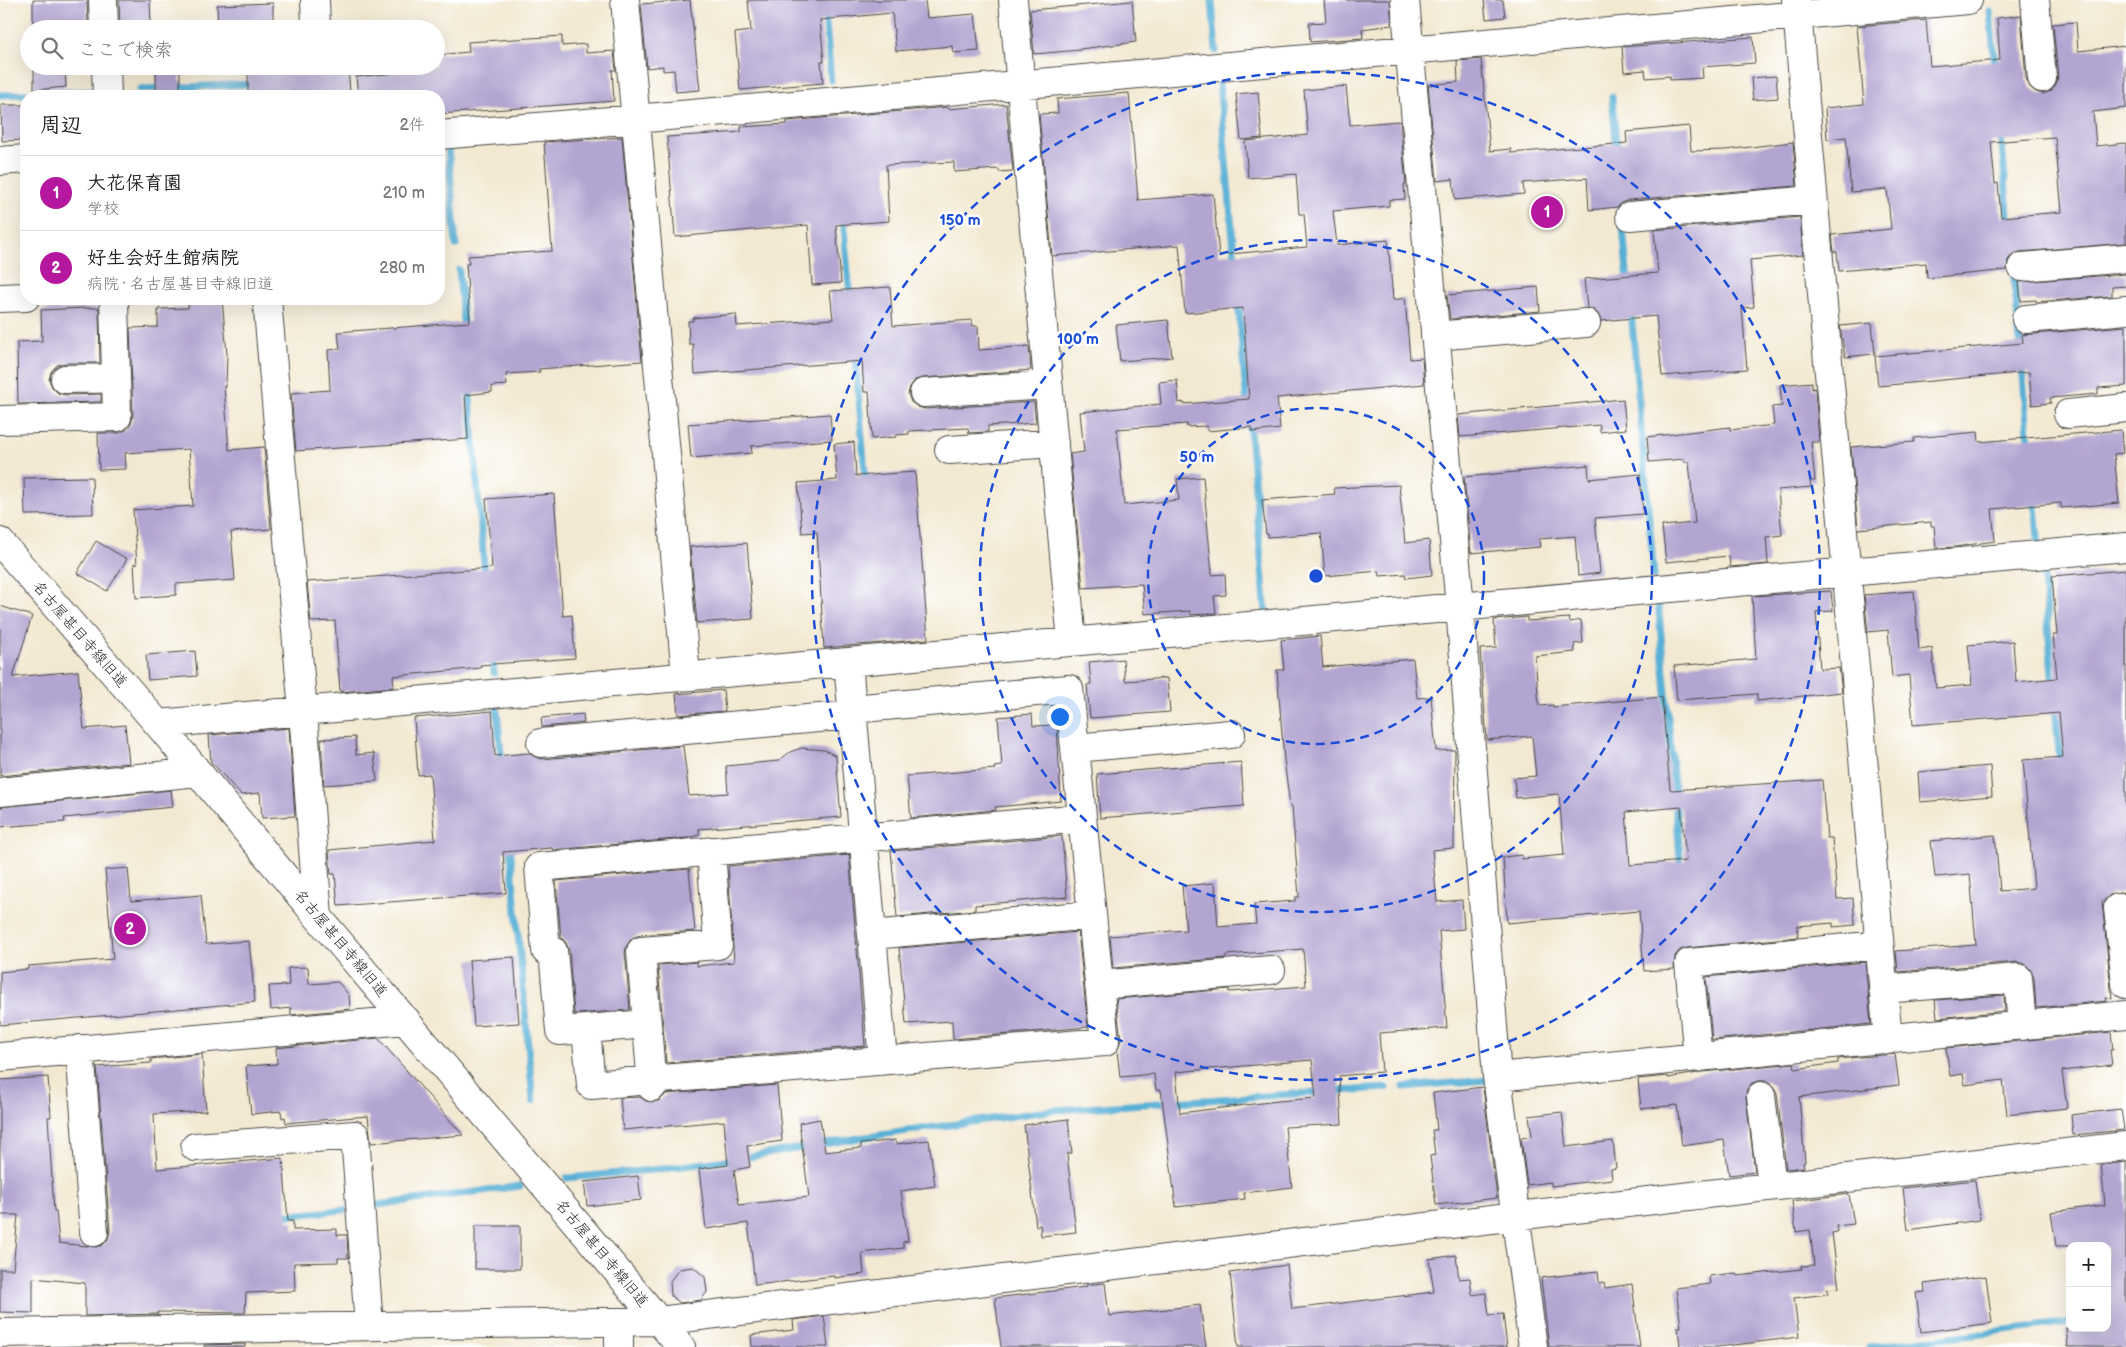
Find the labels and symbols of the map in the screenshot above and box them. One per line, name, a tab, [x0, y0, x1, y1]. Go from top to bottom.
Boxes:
pin: 1	[1531, 193, 1563, 231]
text: 150 m	[939, 211, 981, 230]
text: 100 m	[1057, 330, 1099, 349]
text: 50 m	[1180, 448, 1215, 467]
centre of rings	[1307, 567, 1325, 585]
street label: 名古屋甚目寺線旧道	[28, 577, 131, 692]
your location	[1047, 704, 1073, 730]
street label: 名古屋甚目寺線旧道	[290, 886, 391, 1001]
pin: 2	[114, 910, 146, 948]
street label: 名古屋甚目寺線旧道	[551, 1196, 652, 1311]

